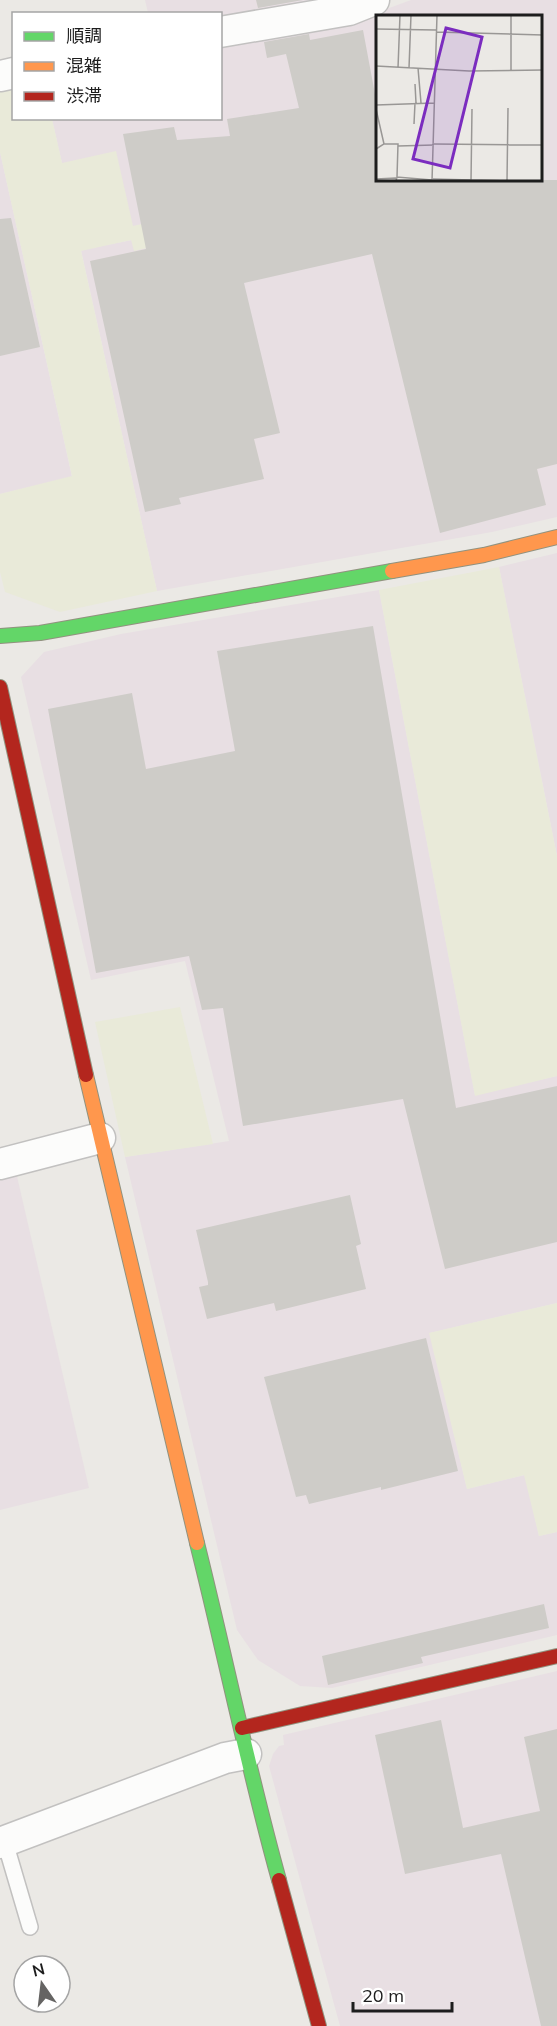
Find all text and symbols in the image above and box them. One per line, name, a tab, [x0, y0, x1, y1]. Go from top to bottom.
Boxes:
legend	[12, 12, 222, 120]
inset map	[376, 15, 542, 182]
text: 順調	[66, 24, 102, 47]
text: 混雑	[66, 54, 102, 77]
text: 渋滞	[66, 84, 102, 107]
north arrow	[12, 1954, 72, 2014]
text: N	[30, 1958, 47, 1981]
scale bar	[353, 1975, 452, 2013]
text: 20 m	[362, 1984, 404, 2007]

